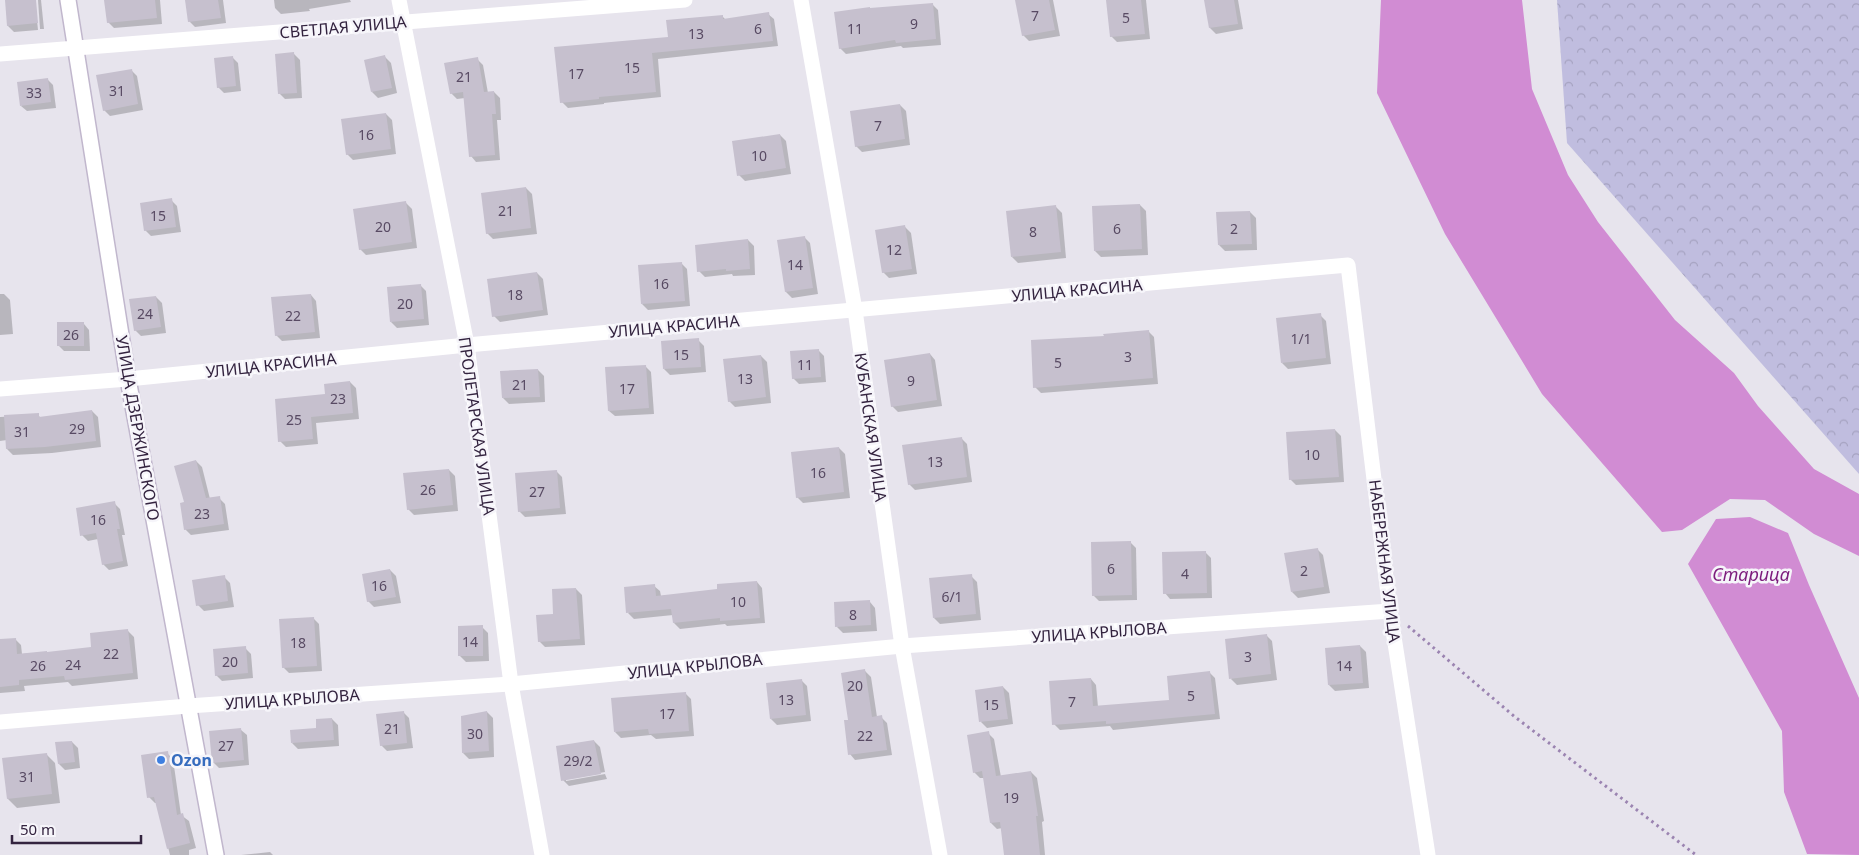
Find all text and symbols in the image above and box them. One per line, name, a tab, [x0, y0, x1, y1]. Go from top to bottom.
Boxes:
house number: 7	[1031, 6, 1039, 25]
house number: 5	[1122, 8, 1130, 27]
street label: СВЕТЛАЯ УЛИЦА	[279, 10, 408, 44]
house number: 9	[910, 14, 918, 33]
house number: 6	[754, 19, 762, 38]
house number: 11	[847, 19, 863, 38]
house number: 13	[688, 24, 704, 43]
house number: 15	[624, 58, 640, 77]
house number: 17	[568, 64, 584, 83]
house number: 21	[456, 67, 472, 86]
house number: 31	[109, 81, 125, 100]
house number: 33	[26, 83, 42, 102]
house number: 7	[874, 116, 882, 135]
house number: 16	[358, 125, 374, 144]
house number: 10	[751, 146, 767, 165]
house number: 21	[498, 201, 514, 220]
house number: 15	[150, 206, 166, 225]
house number: 20	[375, 217, 391, 236]
house number: 6	[1113, 219, 1121, 238]
house number: 2	[1230, 219, 1238, 238]
house number: 8	[1029, 222, 1037, 241]
house number: 12	[886, 240, 902, 259]
house number: 14	[787, 255, 803, 274]
street label: УЛИЦА КРАСИНА	[1011, 273, 1144, 307]
house number: 16	[653, 274, 669, 293]
house number: 18	[507, 285, 523, 304]
house number: 20	[397, 294, 413, 313]
house number: 24	[137, 304, 153, 323]
house number: 22	[285, 306, 301, 325]
street label: УЛИЦА КРАСИНА	[608, 309, 741, 343]
house number: 26	[63, 325, 79, 344]
house number: 1/1	[1290, 329, 1312, 348]
street label: УЛИЦА ДЗЕРЖИНСКОГО	[111, 334, 165, 522]
street label: ПРОЛЕТАРСКАЯ УЛИЦА	[454, 335, 501, 517]
house number: 15	[673, 345, 689, 364]
street label: УЛИЦА КРАСИНА	[205, 347, 338, 383]
house number: 3	[1124, 347, 1132, 366]
street label: КУБАНСКАЯ УЛИЦА	[850, 351, 892, 504]
house number: 5	[1054, 353, 1062, 372]
house number: 11	[797, 355, 813, 374]
house number: 13	[737, 369, 753, 388]
house number: 9	[907, 371, 915, 390]
house number: 21	[512, 375, 528, 394]
house number: 17	[619, 379, 635, 398]
house number: 23	[330, 389, 346, 408]
house number: 25	[286, 410, 302, 429]
house number: 29	[69, 419, 85, 438]
house number: 31	[14, 422, 30, 441]
house number: 10	[1304, 445, 1320, 464]
house number: 13	[927, 452, 943, 471]
house number: 16	[810, 463, 826, 482]
street label: НАБЕРЕЖНАЯ УЛИЦА	[1364, 478, 1406, 645]
house number: 26	[420, 480, 436, 499]
house number: 27	[529, 482, 545, 501]
house number: 23	[194, 504, 210, 523]
house number: 16	[90, 510, 106, 529]
house number: 6	[1107, 559, 1115, 578]
house number: 2	[1300, 561, 1308, 580]
water label: Старица	[1712, 562, 1790, 586]
house number: 4	[1181, 564, 1189, 583]
house number: 16	[371, 576, 387, 595]
house number: 6/1	[941, 587, 963, 606]
house number: 10	[730, 592, 746, 611]
house number: 8	[849, 605, 857, 624]
street label: УЛИЦА КРЫЛОВА	[1031, 616, 1168, 648]
house number: 14	[462, 632, 478, 651]
house number: 18	[290, 633, 306, 652]
house number: 22	[103, 644, 119, 663]
house number: 3	[1244, 647, 1252, 666]
street label: УЛИЦА КРЫЛОВА	[627, 648, 764, 684]
house number: 20	[222, 652, 238, 671]
house number: 24	[65, 655, 81, 674]
house number: 26	[30, 656, 46, 675]
house number: 14	[1336, 656, 1352, 675]
house number: 20	[847, 676, 863, 695]
street label: УЛИЦА КРЫЛОВА	[224, 683, 361, 715]
house number: 5	[1187, 686, 1195, 705]
house number: 13	[778, 690, 794, 709]
house number: 7	[1068, 692, 1076, 711]
house number: 15	[983, 695, 999, 714]
house number: 17	[659, 704, 675, 723]
house number: 21	[384, 719, 400, 738]
house number: 30	[467, 724, 483, 743]
house number: 22	[857, 726, 873, 745]
house number: 27	[218, 736, 234, 755]
place label: Ozon	[171, 749, 212, 771]
house number: 29/2	[563, 751, 593, 770]
marker: Ozon	[155, 754, 167, 766]
house number: 31	[19, 767, 35, 786]
house number: 19	[1003, 788, 1019, 807]
scale bar	[12, 812, 141, 844]
text: 50 m	[20, 819, 55, 839]

